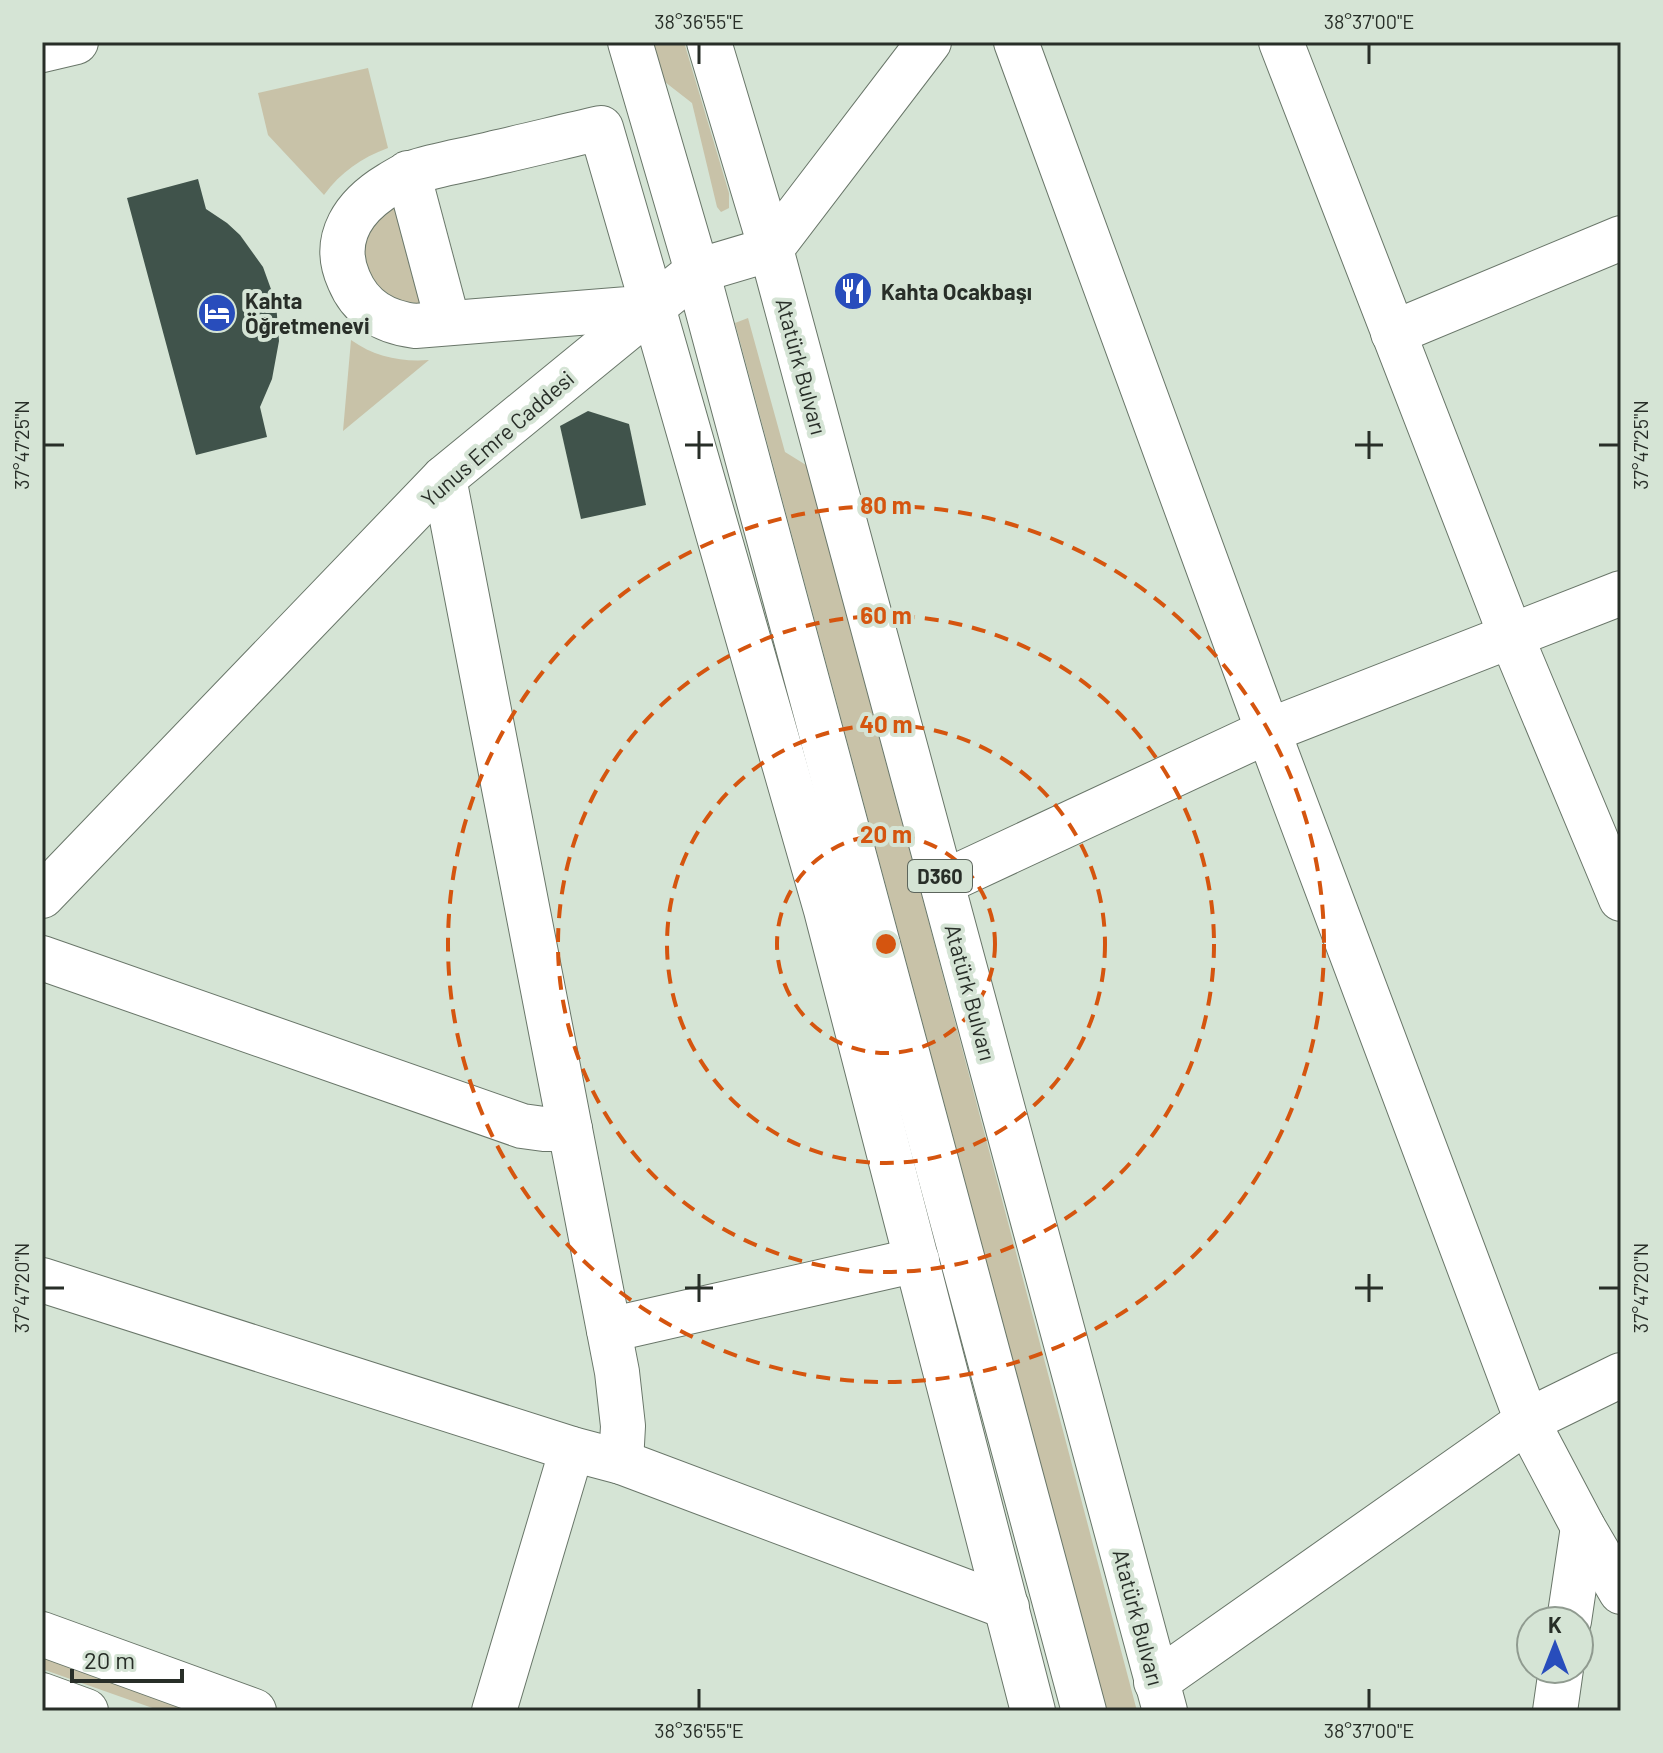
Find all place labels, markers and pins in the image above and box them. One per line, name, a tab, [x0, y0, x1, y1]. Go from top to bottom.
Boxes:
restaurant icon: Kahta Ocakbaşı	[832, 270, 874, 312]
place label: Kahta Ocakbaşı	[881, 278, 1032, 304]
place label: Kahta Öğretmenevi	[245, 287, 370, 338]
hotel icon: Kahta Öğretmenevi	[196, 292, 238, 334]
centre of rings	[872, 930, 900, 958]

